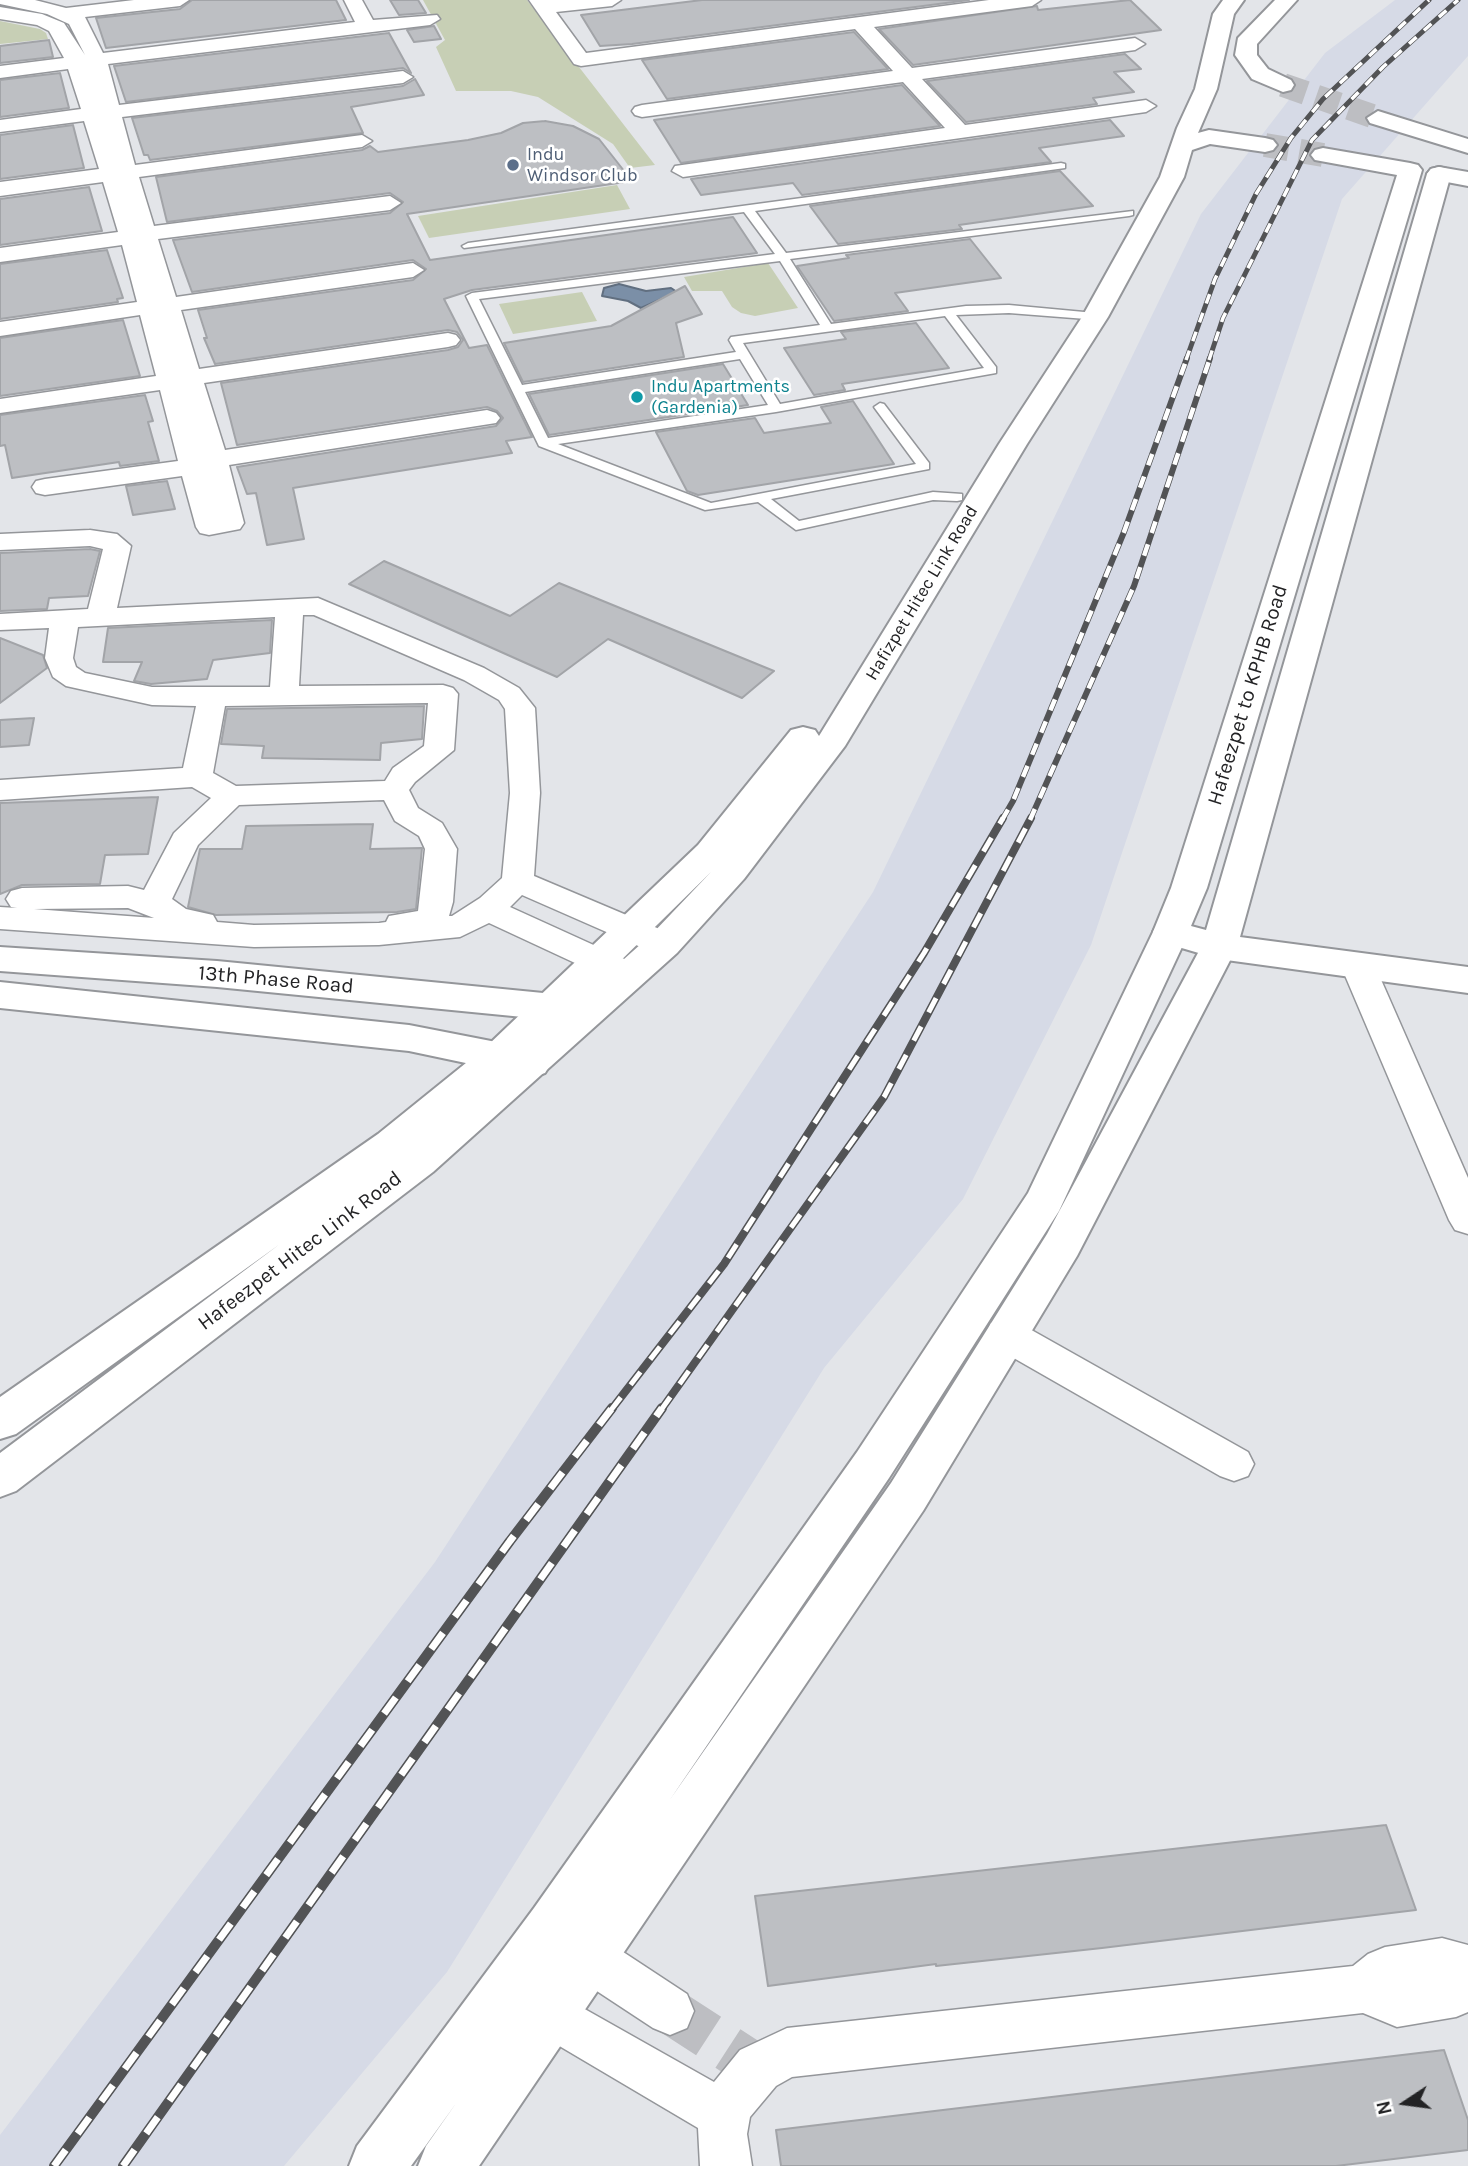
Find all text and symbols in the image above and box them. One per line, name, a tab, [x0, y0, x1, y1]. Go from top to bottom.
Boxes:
place label: Indu Windsor Club	[527, 144, 638, 186]
marker: Indu Windsor Club	[505, 157, 521, 173]
place label: Indu Apartments (Gardenia)	[651, 376, 790, 418]
marker: Indu Apartments (Gardenia)	[629, 389, 645, 405]
street label: Hafizpet Hitec Link Road	[861, 502, 983, 684]
street label: Hafeezpet to KPHB Road	[1202, 582, 1294, 808]
street label: 13th Phase Road	[197, 961, 355, 999]
street label: Hafeezpet Hitec Link Road	[193, 1166, 407, 1336]
north arrow	[1370, 2068, 1440, 2138]
text: N	[1372, 2099, 1397, 2117]

